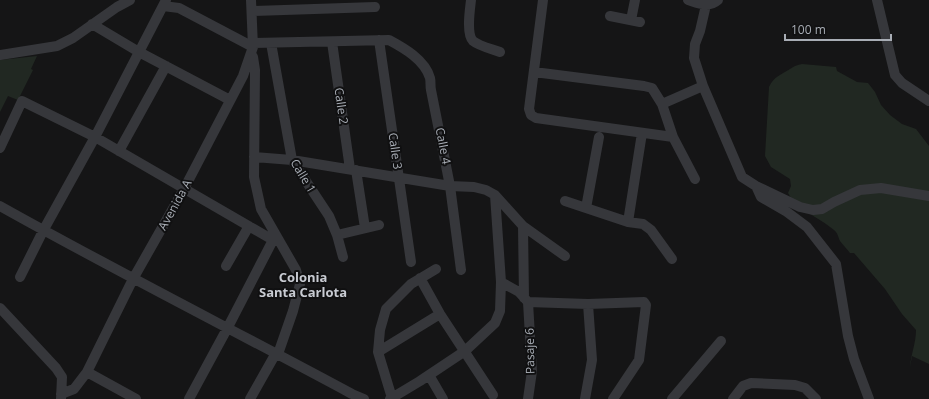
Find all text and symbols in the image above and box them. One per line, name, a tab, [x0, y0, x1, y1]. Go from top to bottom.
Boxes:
scale bar	[785, 16, 891, 42]
text: 100 m	[791, 21, 826, 38]
street label: Calle 2	[331, 86, 353, 126]
street label: Calle 4	[432, 126, 455, 166]
street label: Calle 3	[385, 131, 407, 171]
street label: Calle 1	[287, 156, 320, 196]
street label: Avenida A	[154, 176, 196, 233]
district label: Colonia Santa Carlota	[259, 268, 347, 301]
street label: Pasaje 6	[521, 328, 538, 374]

